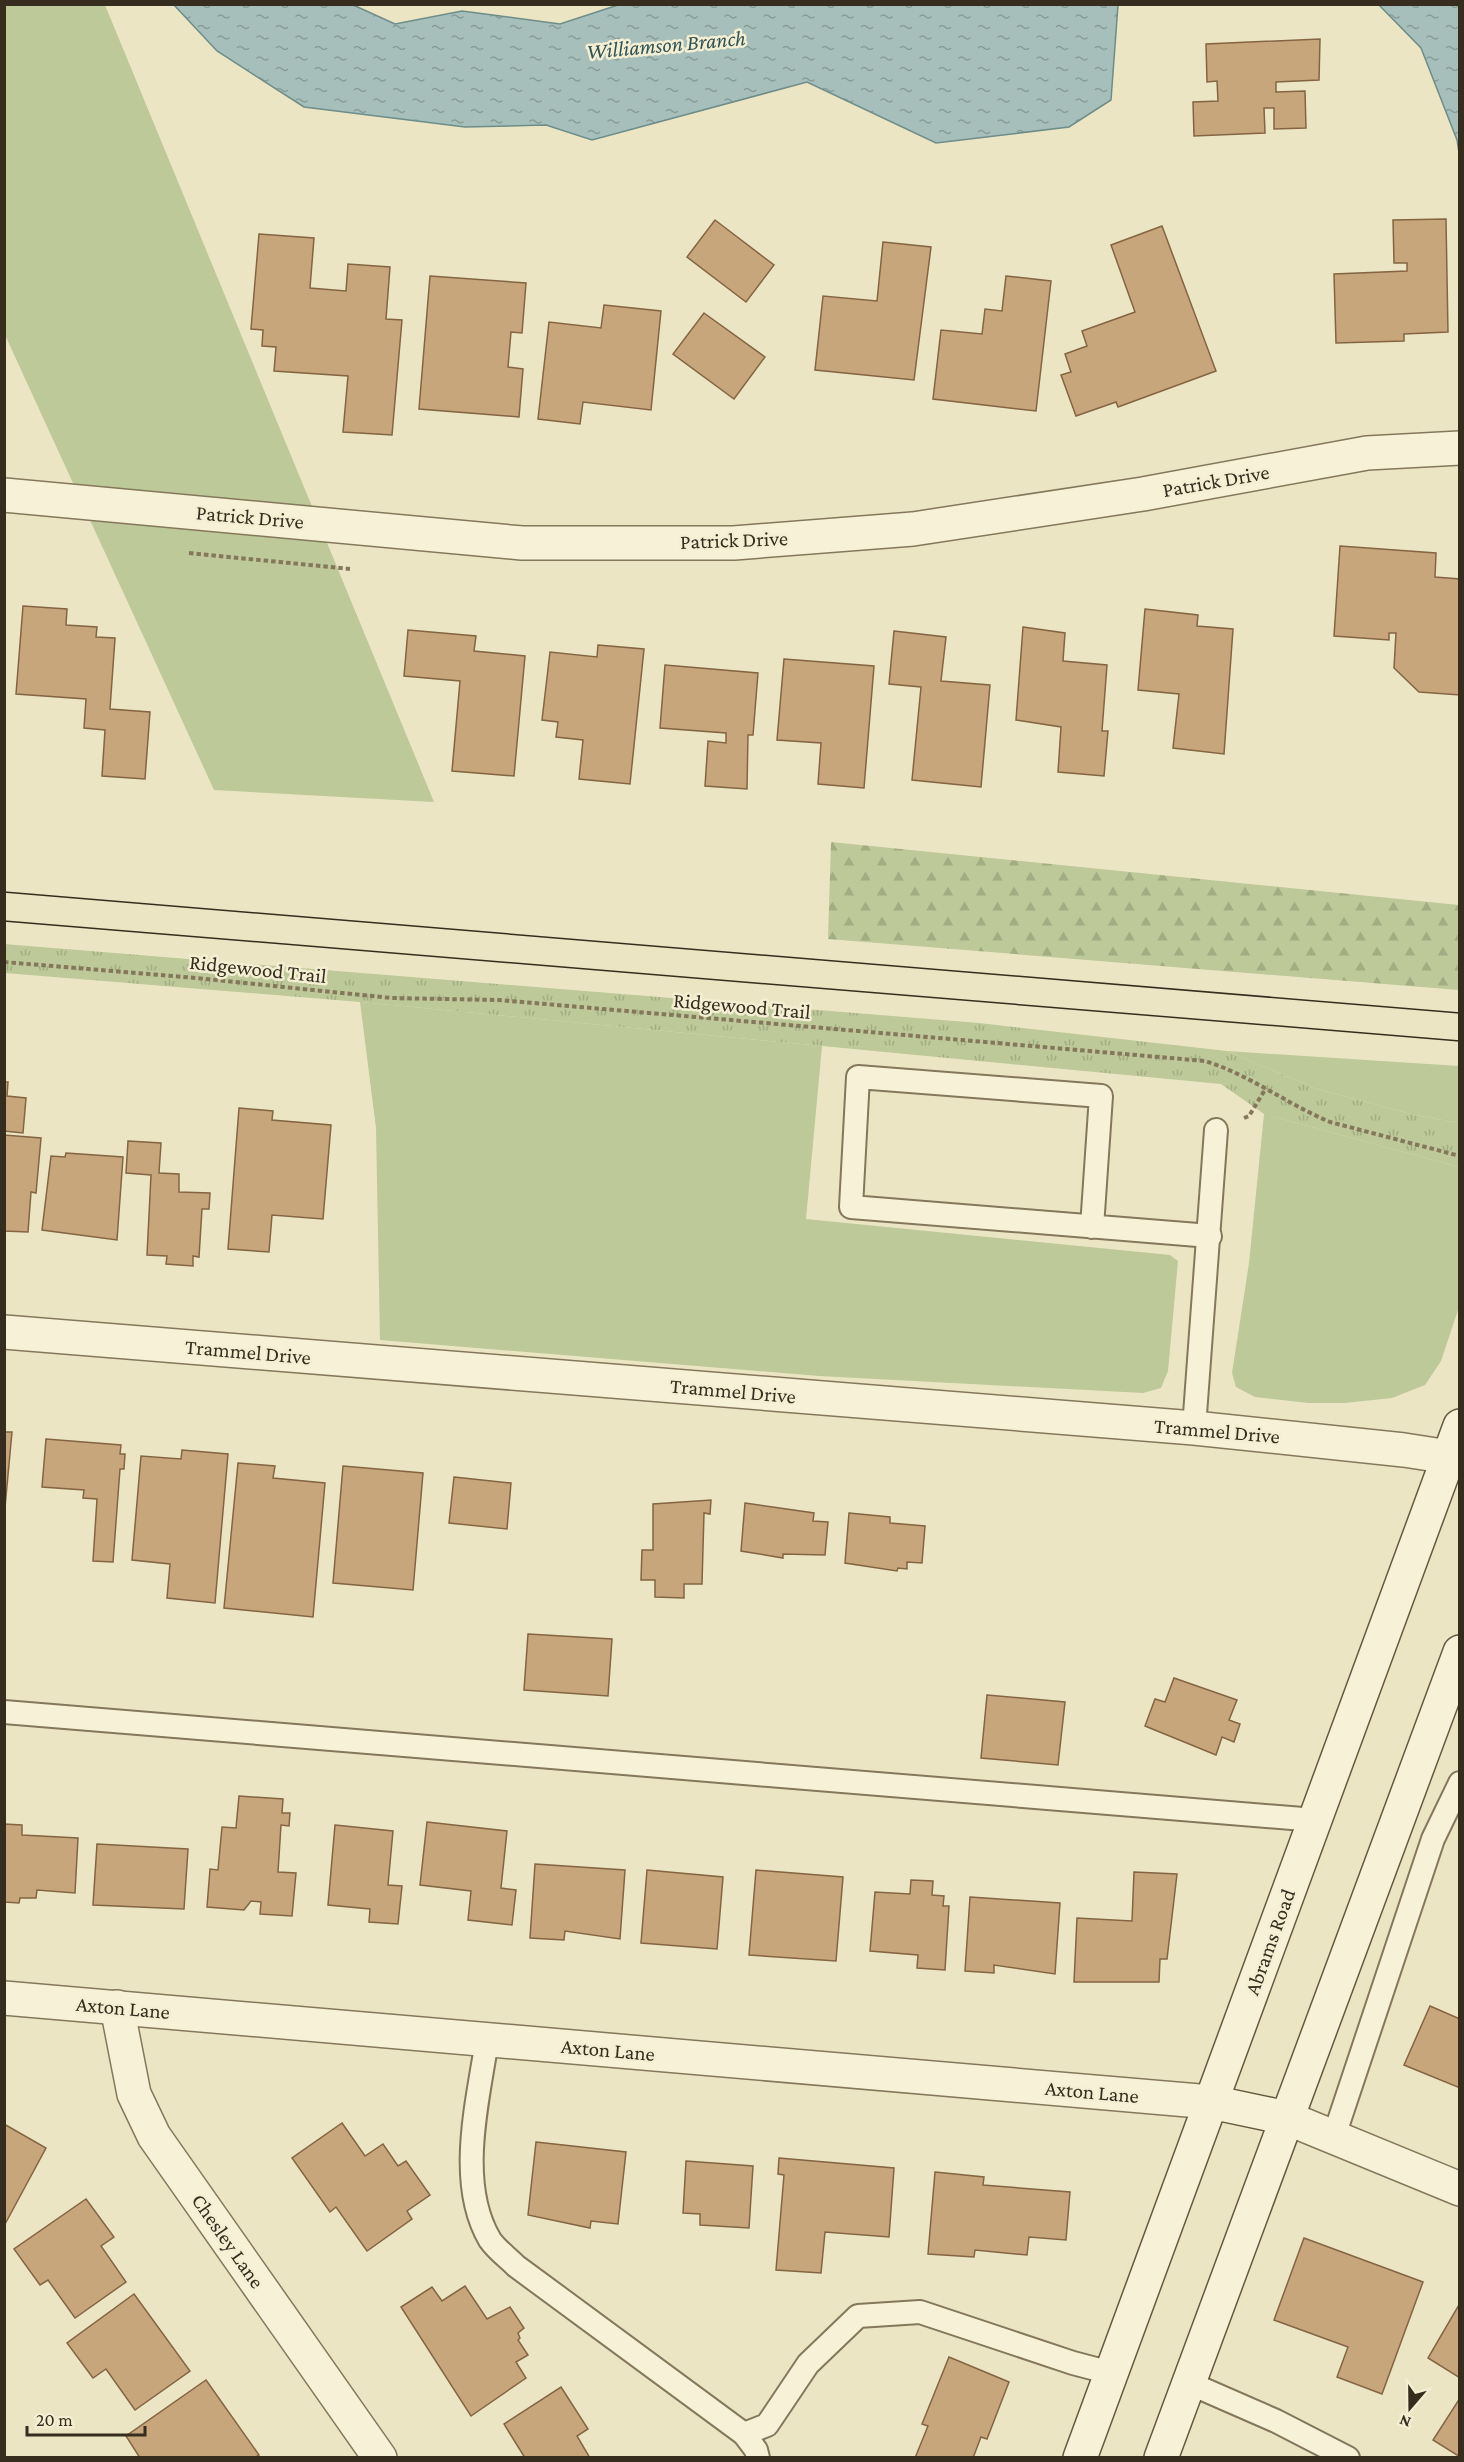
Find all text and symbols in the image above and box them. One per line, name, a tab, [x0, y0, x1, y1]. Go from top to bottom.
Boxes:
water label: Williamson Branch	[586, 25, 747, 64]
street label: Patrick Drive	[1161, 460, 1271, 502]
street label: Patrick Drive	[195, 500, 305, 534]
street label: Patrick Drive	[680, 526, 788, 554]
street label: Ridgewood Trail	[188, 950, 328, 988]
street label: Ridgewood Trail	[672, 988, 812, 1024]
street label: Trammel Drive	[184, 1335, 312, 1369]
street label: Trammel Drive	[669, 1374, 797, 1408]
street label: Trammel Drive	[1153, 1414, 1281, 1448]
street label: Abrams Road	[1240, 1886, 1300, 1998]
street label: Axton Lane	[75, 1992, 171, 2024]
street label: Axton Lane	[560, 2034, 656, 2066]
street label: Axton Lane	[1044, 2076, 1140, 2108]
street label: Chesley Lane	[187, 2189, 269, 2293]
north arrow	[1380, 2378, 1440, 2438]
scale bar	[27, 2399, 146, 2437]
text: 20 m	[36, 2410, 73, 2430]
text: N	[1397, 2412, 1413, 2431]

